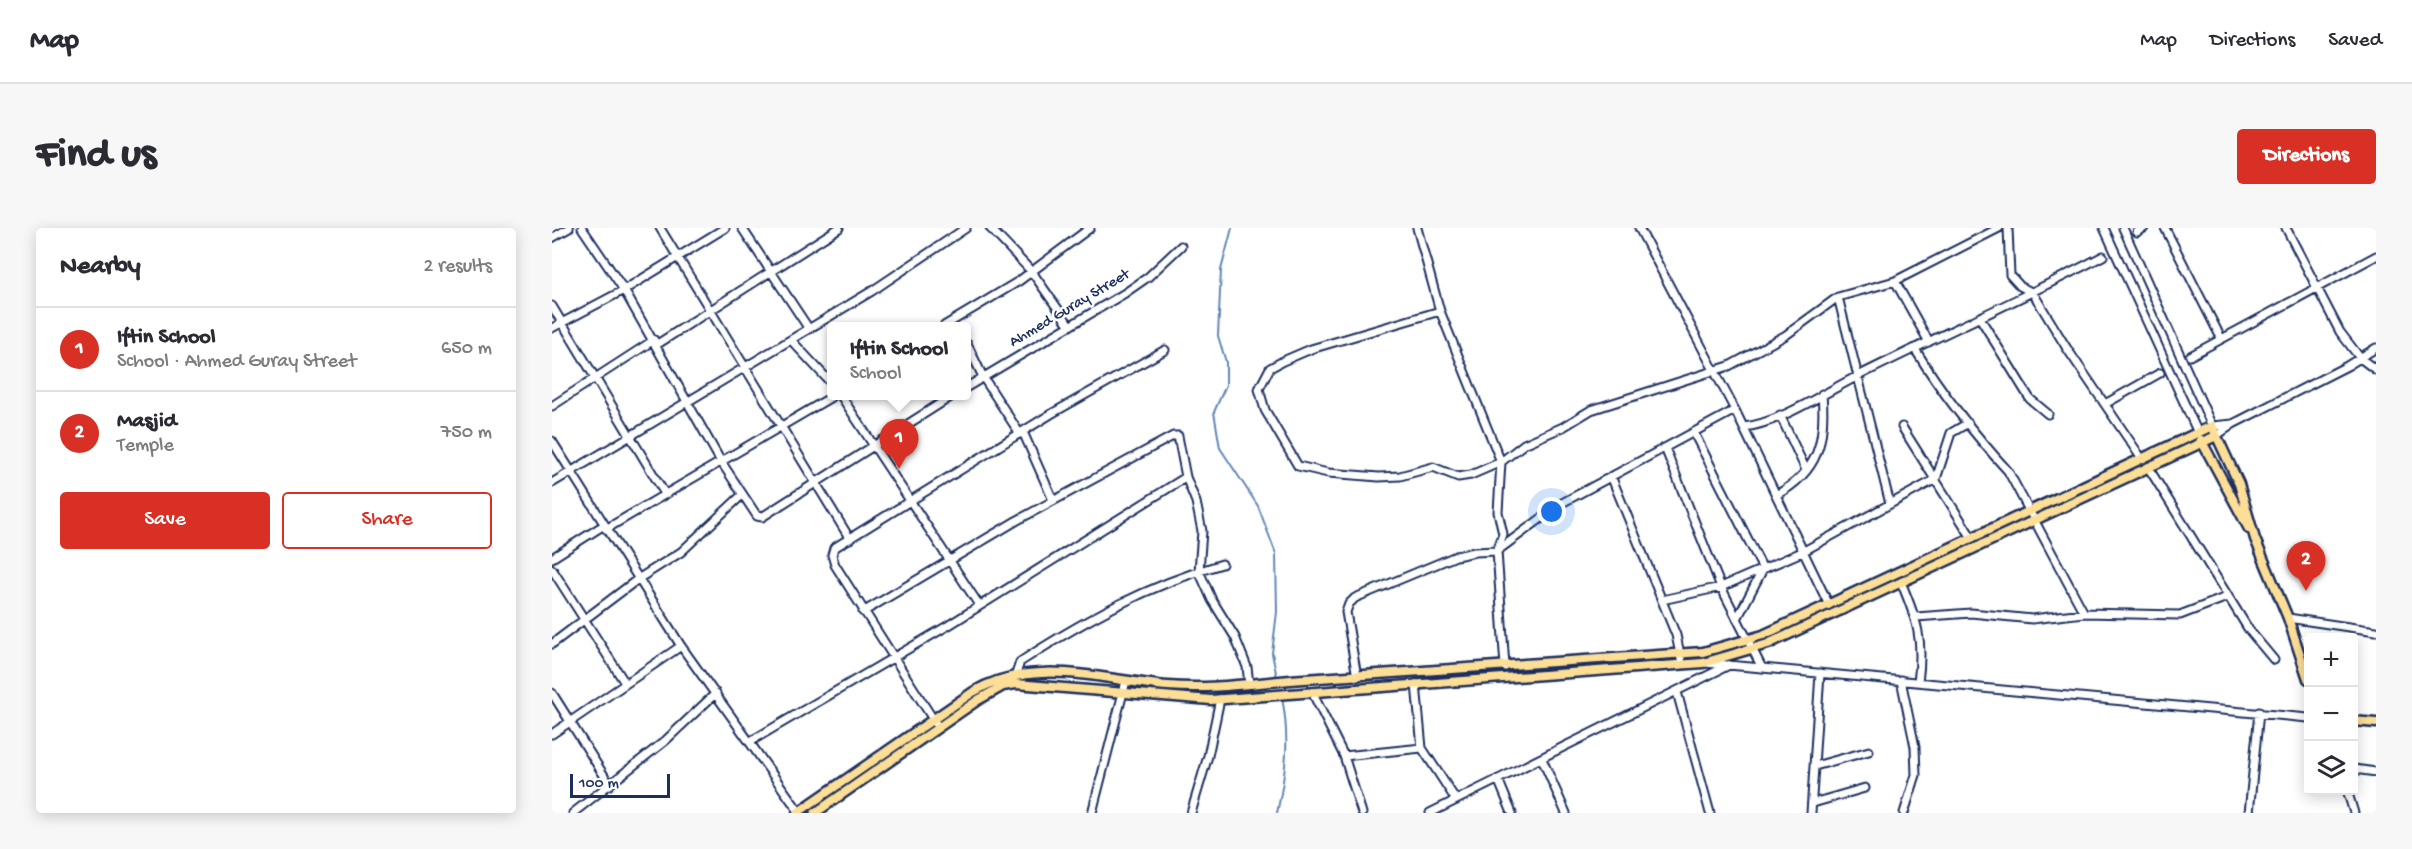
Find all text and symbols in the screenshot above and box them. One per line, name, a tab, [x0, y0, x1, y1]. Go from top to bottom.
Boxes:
text: Map	[30, 25, 79, 58]
text: Map	[2140, 29, 2177, 54]
text: Directions	[2210, 29, 2295, 54]
text: Saved	[2328, 29, 2382, 54]
button: Directions	[2237, 129, 2376, 184]
text: Find us	[36, 132, 156, 181]
text: Nearby	[60, 252, 141, 283]
text: 2 results	[423, 256, 492, 279]
street label: Ahmed Guray Street	[1006, 265, 1135, 352]
popup	[827, 322, 971, 400]
text: Iftin School	[117, 325, 216, 351]
text: Iftin School	[850, 337, 948, 363]
text: 1	[75, 338, 84, 361]
text: 650 m	[441, 338, 492, 361]
text: School · Ahmed Guray Street	[117, 351, 356, 374]
text: School	[850, 363, 902, 386]
text: Masjid	[117, 409, 177, 435]
pin: 1	[880, 420, 918, 469]
text: 2	[75, 422, 84, 445]
text: 750 m	[441, 422, 492, 445]
text: Temple	[117, 435, 174, 458]
button: Save	[60, 492, 270, 549]
button: Share	[282, 492, 492, 549]
your location	[1537, 497, 1566, 526]
pin: 2	[2286, 542, 2326, 591]
map controls	[2304, 633, 2358, 795]
button: +	[2304, 633, 2358, 687]
button: −	[2304, 687, 2358, 741]
button: layers	[2304, 741, 2358, 795]
scale bar	[570, 771, 670, 798]
text: 100 m	[579, 775, 619, 794]

